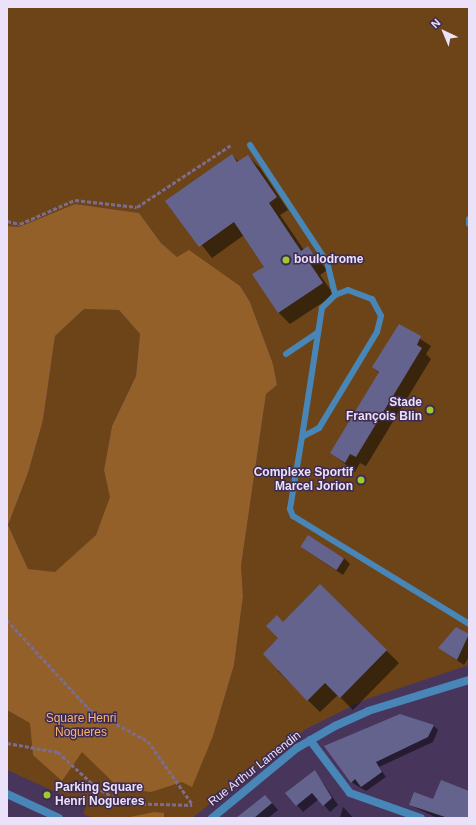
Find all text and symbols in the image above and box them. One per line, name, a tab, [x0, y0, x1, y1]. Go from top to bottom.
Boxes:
north arrow	[424, 12, 464, 52]
text: N	[429, 16, 443, 30]
place label: boulodrome	[294, 253, 363, 267]
marker: boulodrome	[281, 255, 291, 265]
place label: Stade François Blin	[346, 396, 422, 424]
marker: Stade François Blin	[425, 405, 435, 415]
place label: Complexe Sportif Marcel Jorion	[254, 466, 353, 494]
marker: Complexe Sportif Marcel Jorion	[356, 475, 366, 485]
park label: Square Henri Nogueres	[46, 712, 116, 740]
street label: Rue Arthur Lamendin	[206, 728, 304, 810]
place label: Parking Square Henri Nogueres	[55, 781, 144, 809]
marker: Parking Square Henri Nogueres	[42, 790, 52, 800]

